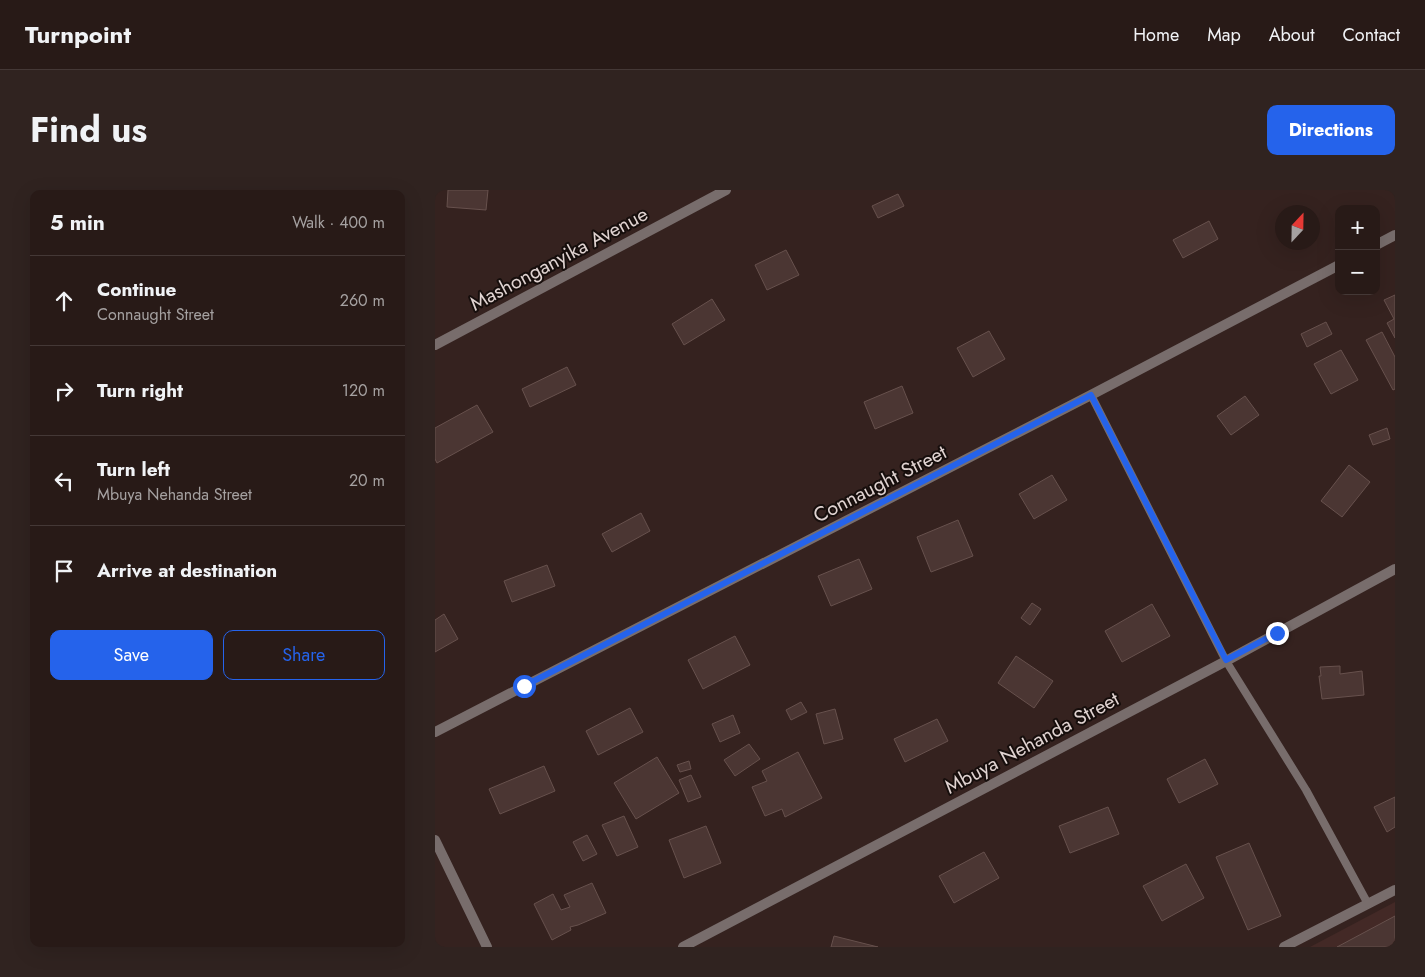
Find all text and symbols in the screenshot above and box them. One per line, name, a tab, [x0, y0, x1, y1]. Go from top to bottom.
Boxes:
text: Turnpoint	[25, 17, 131, 52]
text: Home	[1133, 22, 1179, 48]
text: Map	[1207, 22, 1241, 48]
text: About	[1269, 22, 1314, 48]
text: Contact	[1342, 22, 1400, 48]
text: Find us	[30, 105, 147, 155]
button: Directions	[1267, 105, 1395, 155]
street label: Mashonganyika Avenue	[465, 200, 653, 318]
north arrow	[1275, 205, 1320, 250]
map controls	[1335, 205, 1380, 295]
button: +	[1335, 205, 1380, 250]
text: 5 min	[50, 208, 105, 238]
text: Walk · 400 m	[292, 211, 385, 234]
button: −	[1335, 250, 1380, 295]
text: Continue	[97, 276, 176, 303]
icon: ahead	[50, 287, 78, 315]
text: 260 m	[340, 289, 385, 312]
text: Connaught Street	[97, 303, 214, 326]
icon: right	[50, 377, 78, 405]
text: Turn right	[97, 377, 183, 404]
text: 120 m	[342, 379, 385, 402]
street label: Connaught Street	[808, 438, 952, 530]
text: Turn left	[97, 456, 170, 483]
icon: left	[50, 467, 78, 495]
text: 20 m	[349, 469, 385, 492]
text: Mbuya Nehanda Street	[97, 483, 252, 506]
icon: arrive	[50, 557, 78, 585]
text: Arrive at destination	[97, 557, 277, 584]
route end	[1266, 622, 1289, 645]
button: Save	[50, 630, 213, 680]
button: Share	[223, 630, 385, 680]
route start	[513, 675, 536, 698]
street label: Mbuya Nehanda Street	[940, 685, 1124, 801]

